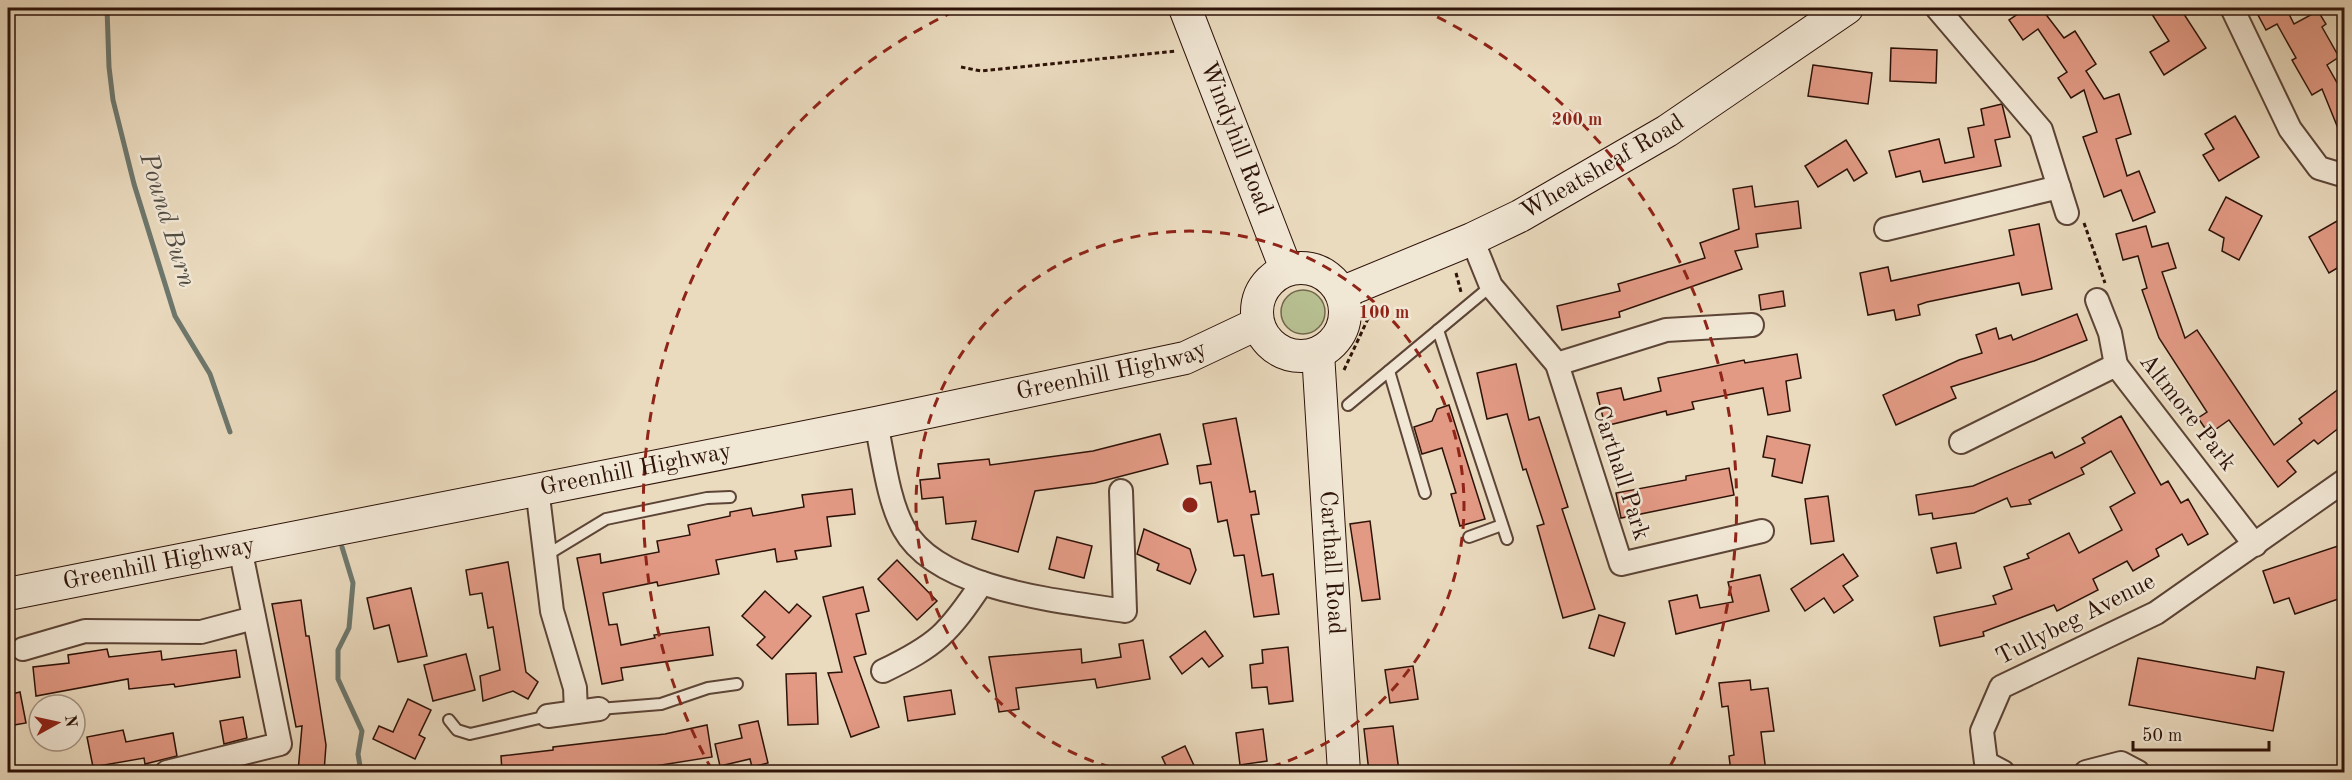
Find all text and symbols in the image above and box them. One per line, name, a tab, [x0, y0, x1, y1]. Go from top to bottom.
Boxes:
street label: Windyhill Road	[1195, 59, 1276, 218]
street label: Wheatsheaf Road	[1517, 111, 1689, 224]
text: 200 m	[1552, 111, 1602, 129]
water label: Pound Burn	[134, 149, 200, 290]
text: 100 m	[1359, 304, 1409, 322]
street label: Greenhill Highway	[1014, 337, 1211, 405]
street label: Altmore Park	[2134, 350, 2240, 476]
street label: Carthall Park	[1587, 403, 1653, 543]
street label: Greenhill Highway	[538, 440, 734, 501]
street label: Carthall Road	[1315, 490, 1347, 635]
centre of rings	[1180, 495, 1200, 515]
street label: Greenhill Highway	[61, 534, 257, 595]
street label: Tullybeg Avenue	[1993, 570, 2159, 670]
north arrow	[27, 693, 87, 753]
text: N	[61, 714, 79, 729]
scale bar	[2133, 714, 2270, 752]
text: 50 m	[2142, 727, 2182, 745]

